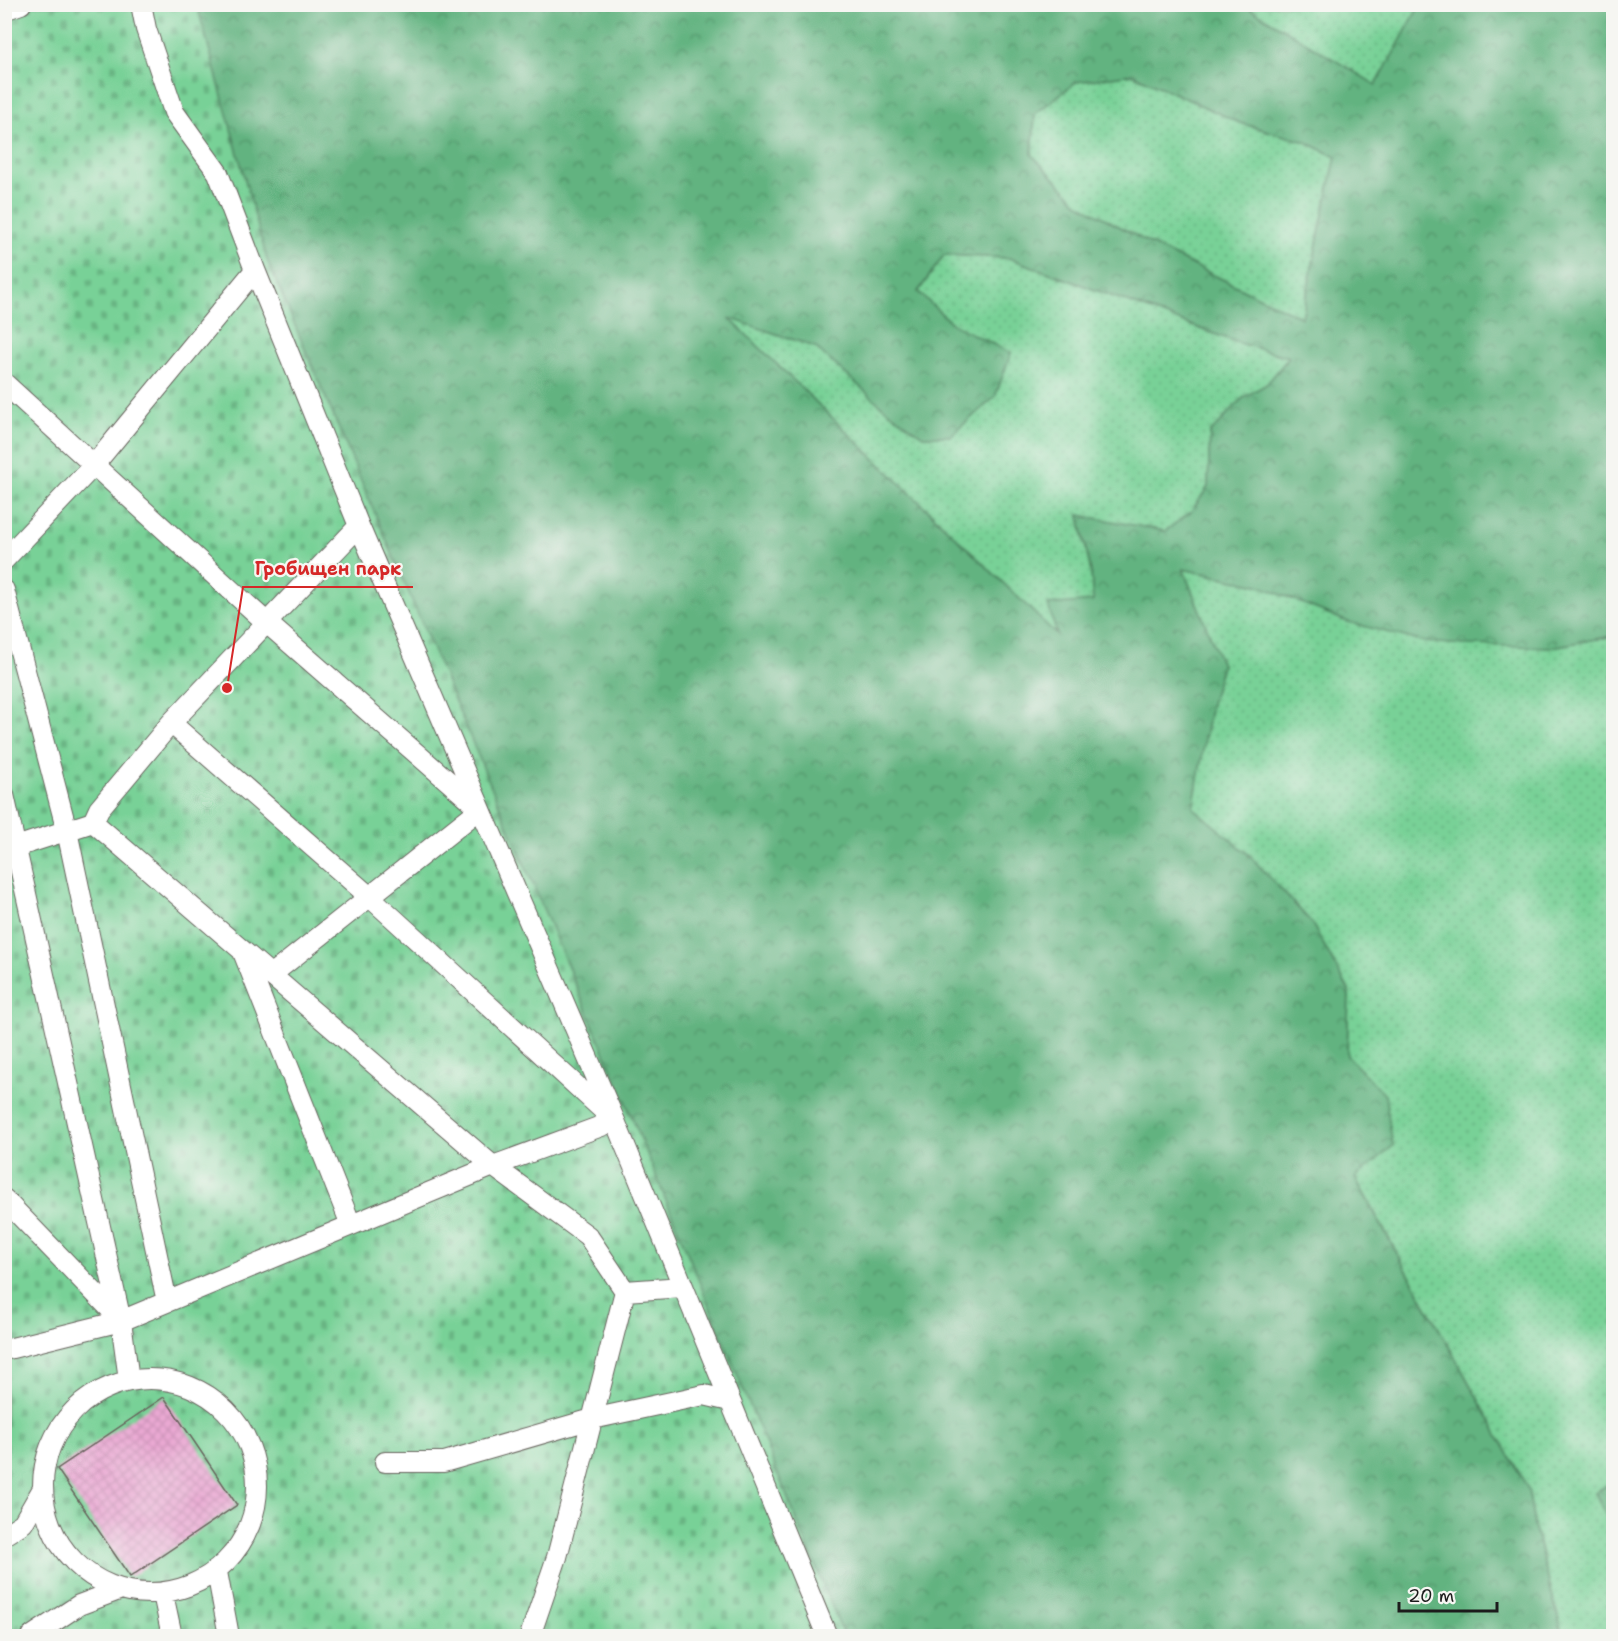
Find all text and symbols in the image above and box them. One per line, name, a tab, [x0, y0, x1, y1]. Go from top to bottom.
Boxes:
callout: Гробищен парк	[243, 551, 413, 587]
text: Гробищен парк	[255, 557, 401, 581]
scale bar	[1399, 1575, 1496, 1613]
text: 20 m	[1408, 1584, 1454, 1608]

